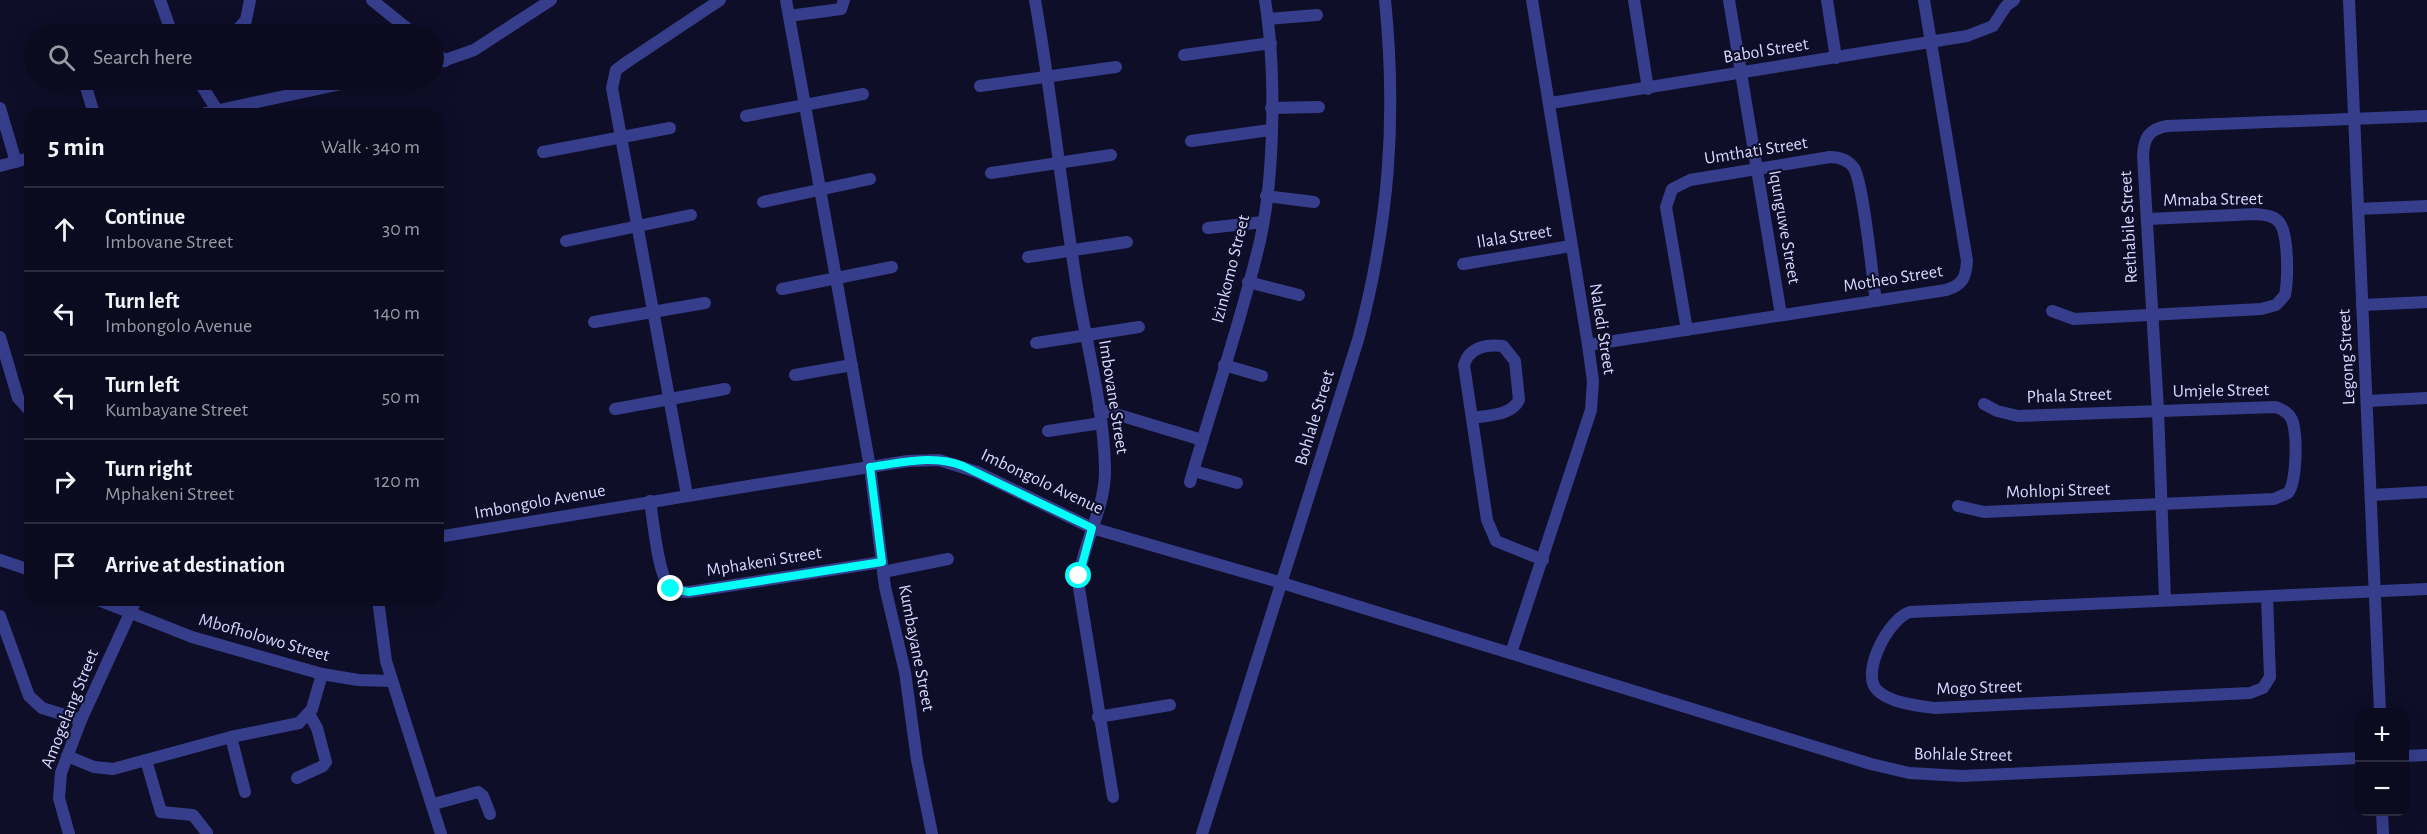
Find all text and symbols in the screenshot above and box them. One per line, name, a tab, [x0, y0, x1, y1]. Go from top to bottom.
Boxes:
search box	[24, 24, 444, 90]
street label: Babol Street	[1722, 35, 1810, 67]
icon: search	[45, 41, 78, 74]
text: Search here	[93, 46, 192, 68]
text: 5 min	[48, 134, 105, 160]
street label: Umthati Street	[1703, 134, 1809, 168]
text: Walk · 340 m	[321, 137, 420, 157]
street label: Iqunguwe Street	[1765, 169, 1803, 286]
street label: Rethabile Street	[2117, 170, 2141, 284]
street label: Mmaba Street	[2163, 190, 2263, 210]
text: Continue	[105, 206, 185, 228]
icon: ahead	[48, 213, 81, 246]
street label: Izinkomo Street	[1209, 213, 1253, 325]
text: 30 m	[382, 219, 420, 239]
street label: Ilala Street	[1475, 222, 1553, 252]
text: Imbovane Street	[105, 232, 233, 252]
street label: Motheo Street	[1842, 262, 1944, 296]
street label: Naledi Street	[1586, 282, 1618, 376]
text: Turn left	[105, 290, 179, 312]
icon: left	[48, 297, 81, 330]
text: 140 m	[374, 303, 420, 323]
street label: Legong Street	[2335, 308, 2359, 405]
text: Imbongolo Avenue	[105, 316, 252, 336]
street label: Imbovane Street	[1095, 339, 1131, 456]
street label: Bohlale Street	[1292, 368, 1338, 468]
text: Turn left	[105, 374, 179, 396]
icon: left	[48, 381, 81, 414]
street label: Umjele Street	[2173, 381, 2270, 401]
street label: Phala Street	[2026, 386, 2112, 406]
text: 50 m	[382, 387, 420, 407]
text: Kumbayane Street	[105, 400, 248, 420]
street label: Imbongolo Avenue	[978, 446, 1106, 518]
text: Turn right	[105, 458, 192, 480]
icon: right	[48, 465, 81, 498]
text: 120 m	[374, 471, 420, 491]
street label: Mohlopi Street	[2006, 480, 2111, 502]
street label: Imbongolo Avenue	[473, 482, 607, 522]
text: Mphakeni Street	[105, 484, 234, 504]
street label: Mphakeni Street	[705, 544, 823, 580]
icon: arrive	[48, 549, 81, 582]
text: Arrive at destination	[105, 554, 285, 576]
route start	[1065, 562, 1091, 588]
route end	[657, 575, 683, 601]
street label: Kumbayane Street	[895, 583, 937, 713]
street label: Mbofholowo Street	[197, 611, 332, 665]
street label: Amogelang Street	[38, 647, 102, 771]
street label: Mogo Street	[1936, 678, 2022, 698]
map controls	[2355, 708, 2409, 816]
button: +	[2355, 708, 2409, 762]
street label: Bohlale Street	[1914, 745, 2013, 765]
button: −	[2355, 762, 2409, 816]

